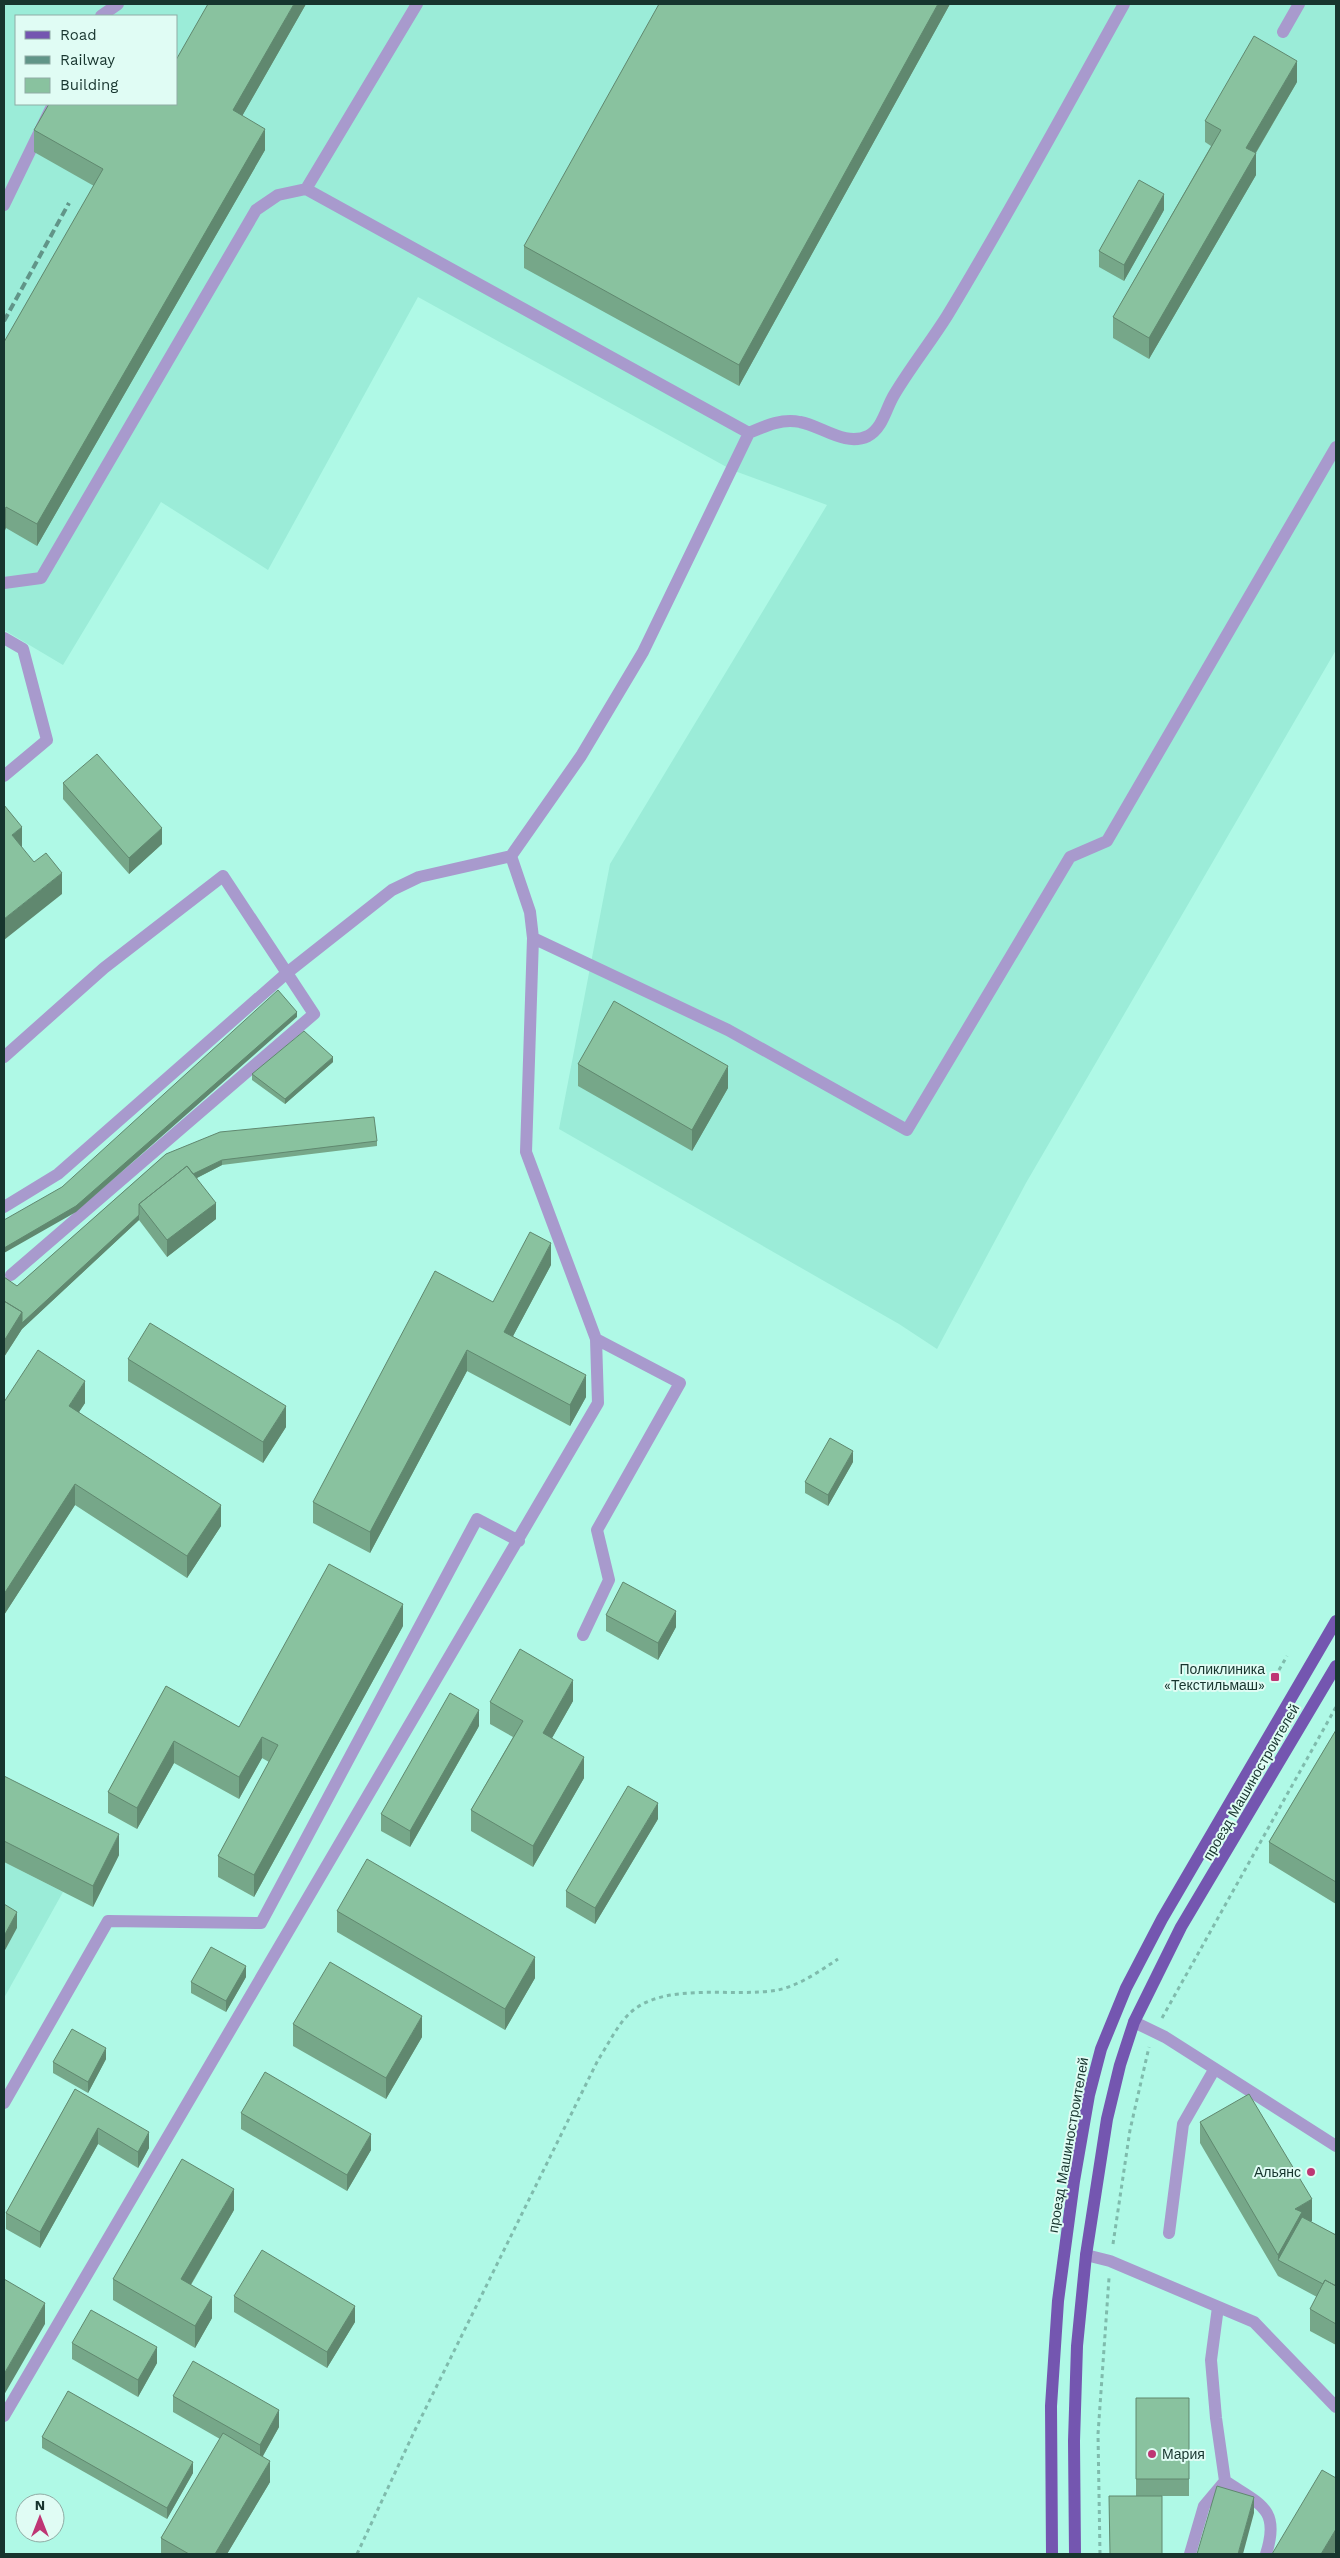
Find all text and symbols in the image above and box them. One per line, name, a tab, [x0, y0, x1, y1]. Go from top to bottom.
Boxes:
legend	[15, 15, 178, 105]
text: Road	[60, 26, 97, 44]
text: Railway	[60, 51, 115, 69]
text: Building	[60, 76, 118, 94]
place label: Поликлиника «Текстильмаш»	[1164, 1661, 1265, 1693]
marker: Поликлиника «Текстильмаш»	[1269, 1671, 1281, 1683]
street label: проезд Машиностроителей	[1200, 1701, 1302, 1863]
street label: проезд Машиностроителей	[1045, 2056, 1091, 2234]
place label: Альянс	[1254, 2164, 1301, 2180]
marker: Альянс	[1305, 2166, 1317, 2178]
place label: Мария	[1162, 2446, 1205, 2462]
marker: Мария	[1146, 2448, 1158, 2460]
north arrow	[15, 2493, 65, 2543]
text: N	[35, 2497, 45, 2513]

